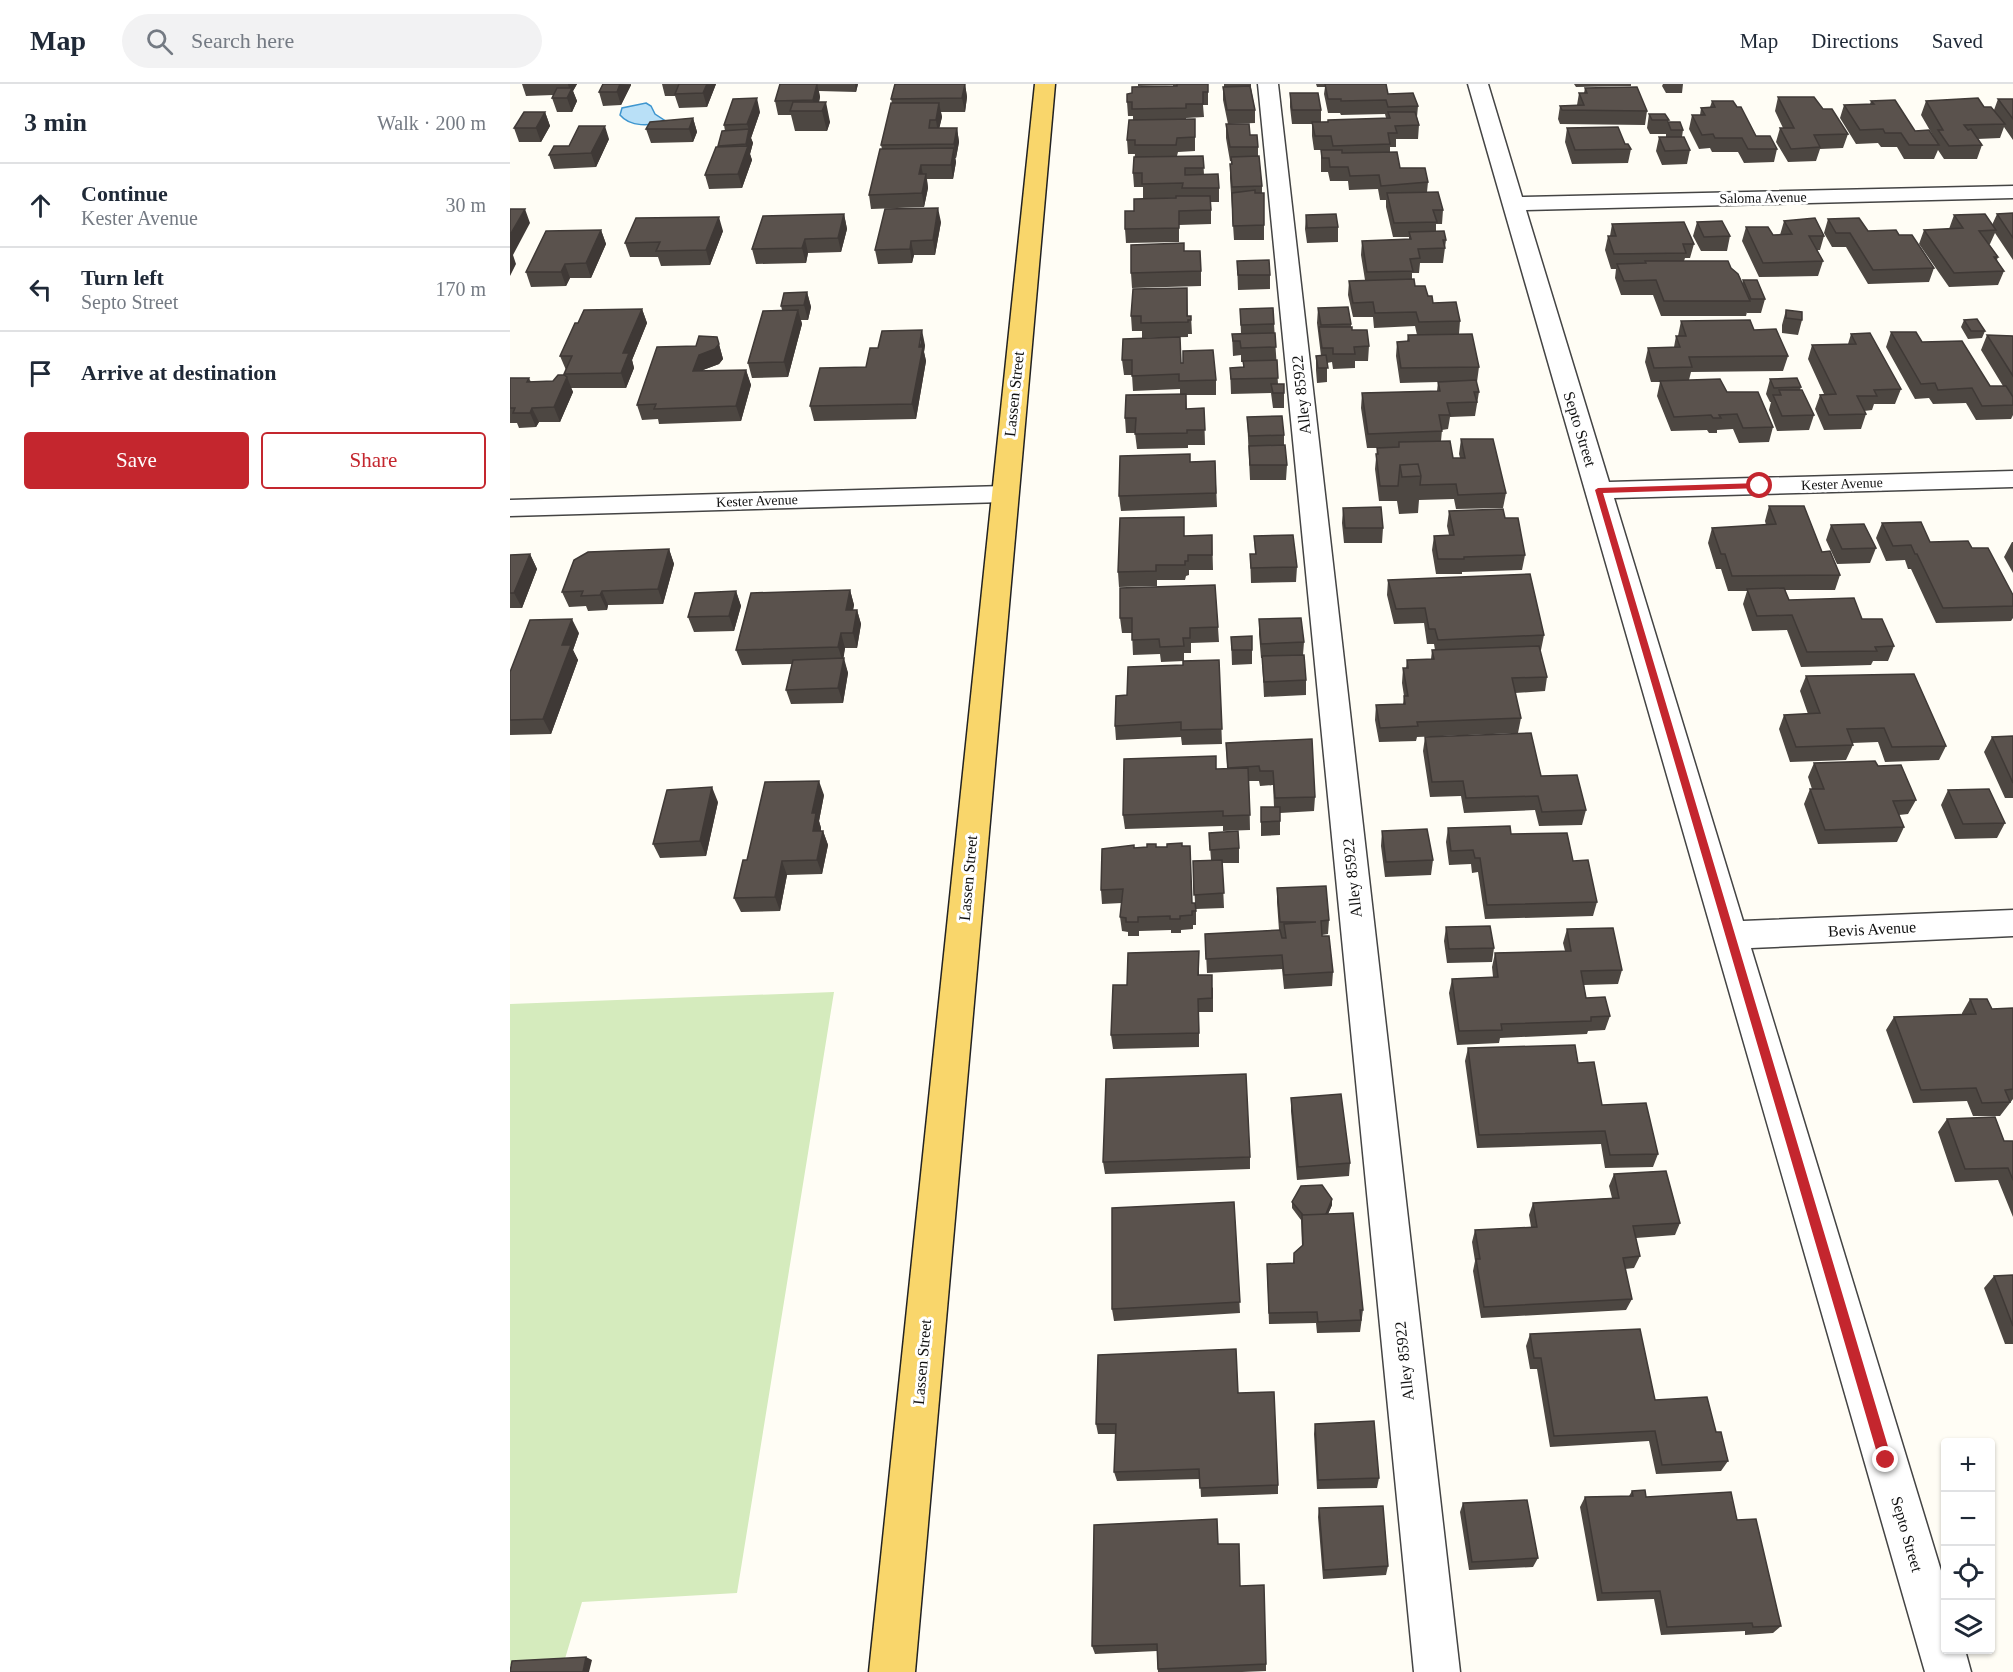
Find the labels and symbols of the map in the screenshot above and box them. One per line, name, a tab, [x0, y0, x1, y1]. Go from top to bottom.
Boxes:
street label: Saloma Avenue	[1719, 190, 1807, 206]
street label: Lassen Street	[1001, 350, 1027, 438]
street label: Alley 85922	[1288, 354, 1315, 435]
street label: Septo Street	[1560, 389, 1600, 469]
route start	[1746, 472, 1772, 498]
street label: Kester Avenue	[1801, 475, 1883, 493]
street label: Kester Avenue	[716, 492, 798, 510]
street label: Lassen Street	[956, 834, 980, 921]
street label: Alley 85922	[1339, 837, 1366, 918]
street label: Bevis Avenue	[1828, 918, 1916, 940]
street label: Lassen Street	[910, 1318, 934, 1405]
street label: Alley 85922	[1391, 1320, 1418, 1401]
route end	[1872, 1446, 1898, 1472]
street label: Septo Street	[1887, 1494, 1926, 1575]

